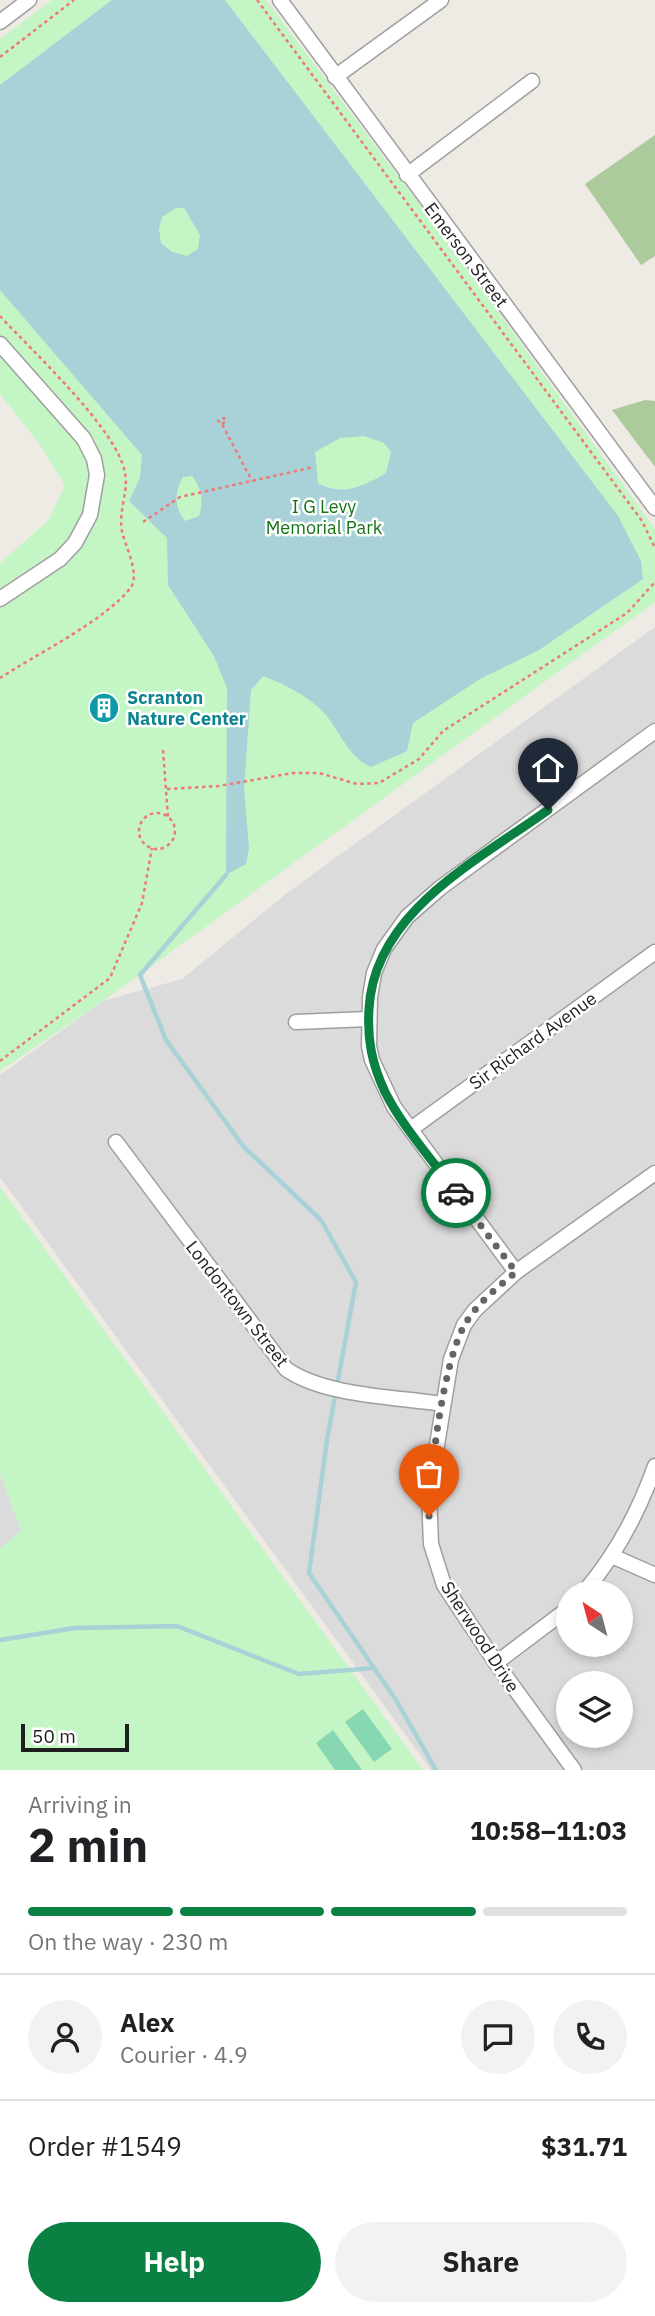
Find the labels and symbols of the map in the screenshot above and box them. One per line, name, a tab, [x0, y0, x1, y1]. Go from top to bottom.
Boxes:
street label: Emerson Street	[419, 198, 513, 312]
park label: I G Levy Memorial Park	[266, 495, 383, 539]
place label: Scranton Nature Center	[127, 686, 246, 730]
building icon: Scranton Nature Center	[87, 691, 121, 725]
pin	[518, 738, 578, 810]
street label: Sir Richard Avenue	[464, 987, 601, 1095]
courier	[421, 1158, 491, 1228]
street label: Londontown Street	[181, 1236, 294, 1371]
pin	[399, 1444, 459, 1516]
street label: Sherwood Drive	[436, 1577, 525, 1697]
north arrow	[556, 1580, 634, 1657]
scale bar	[21, 1721, 130, 1753]

